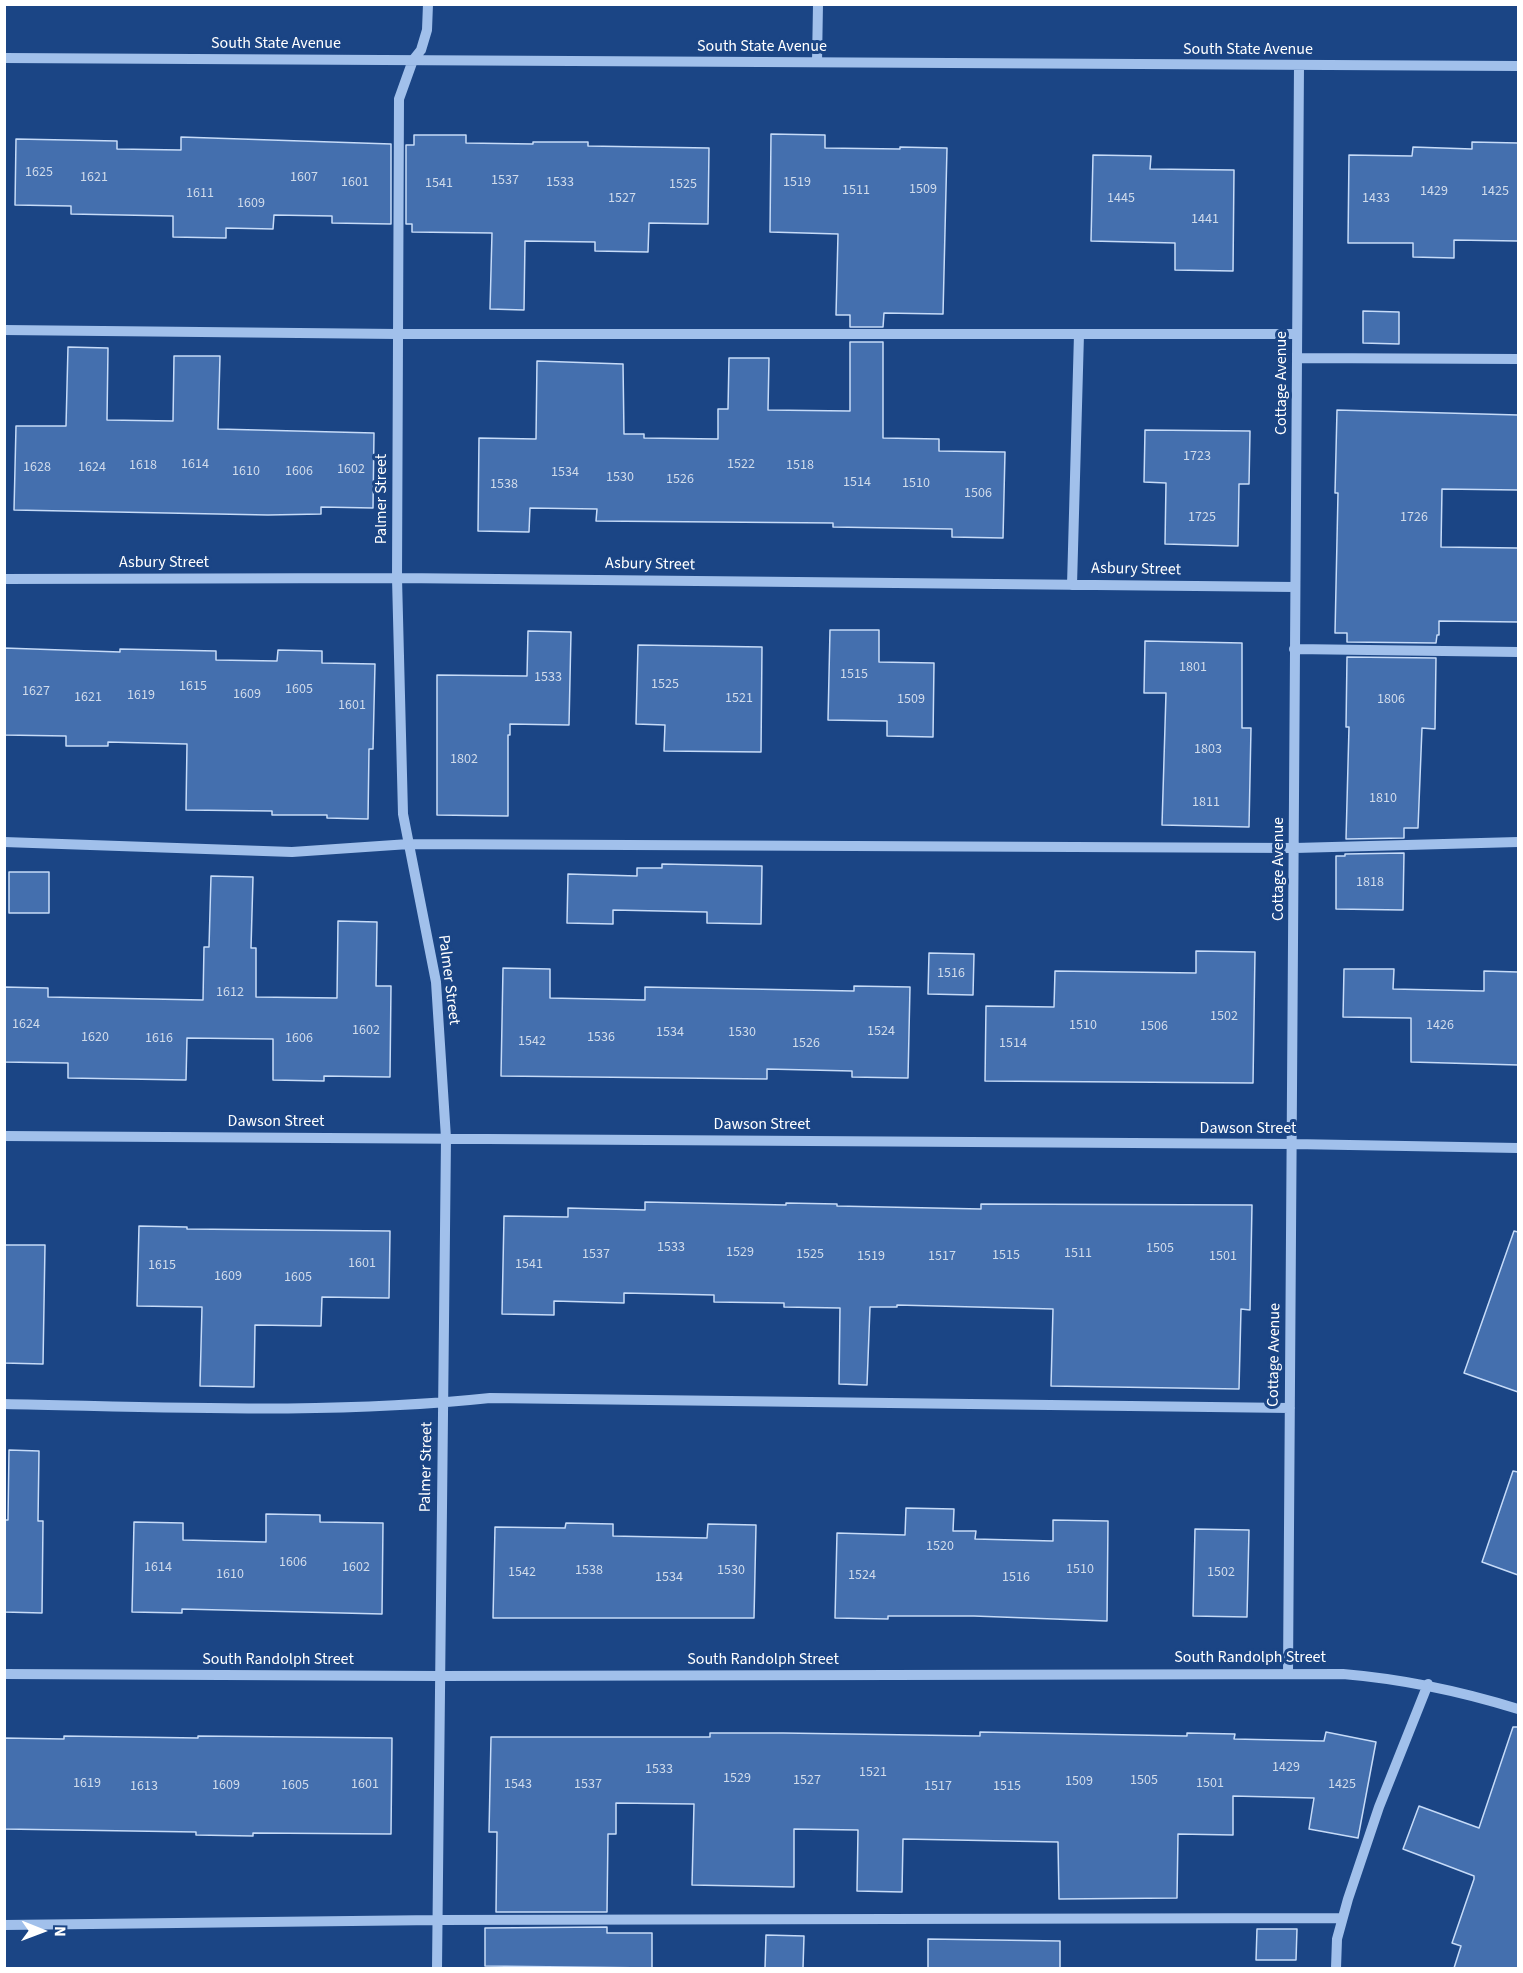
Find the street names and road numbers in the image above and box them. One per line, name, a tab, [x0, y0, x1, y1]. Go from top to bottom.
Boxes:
street label: South State Avenue	[211, 34, 341, 54]
street label: South State Avenue	[697, 37, 827, 57]
street label: South State Avenue	[1183, 40, 1313, 60]
street label: Cottage Avenue	[1272, 331, 1292, 435]
street label: Palmer Street	[372, 454, 392, 544]
street label: Asbury Street	[119, 553, 209, 573]
street label: Asbury Street	[605, 555, 695, 575]
street label: Asbury Street	[1091, 560, 1181, 580]
street label: Cottage Avenue	[1269, 817, 1289, 921]
street label: Palmer Street	[433, 934, 463, 1026]
street label: Dawson Street	[228, 1112, 324, 1132]
street label: Dawson Street	[714, 1115, 810, 1135]
street label: Dawson Street	[1200, 1119, 1296, 1139]
street label: Cottage Avenue	[1264, 1303, 1286, 1407]
street label: Palmer Street	[417, 1422, 437, 1512]
street label: South Randolph Street	[1174, 1648, 1326, 1668]
street label: South Randolph Street	[202, 1650, 354, 1670]
street label: South Randolph Street	[687, 1650, 839, 1670]

